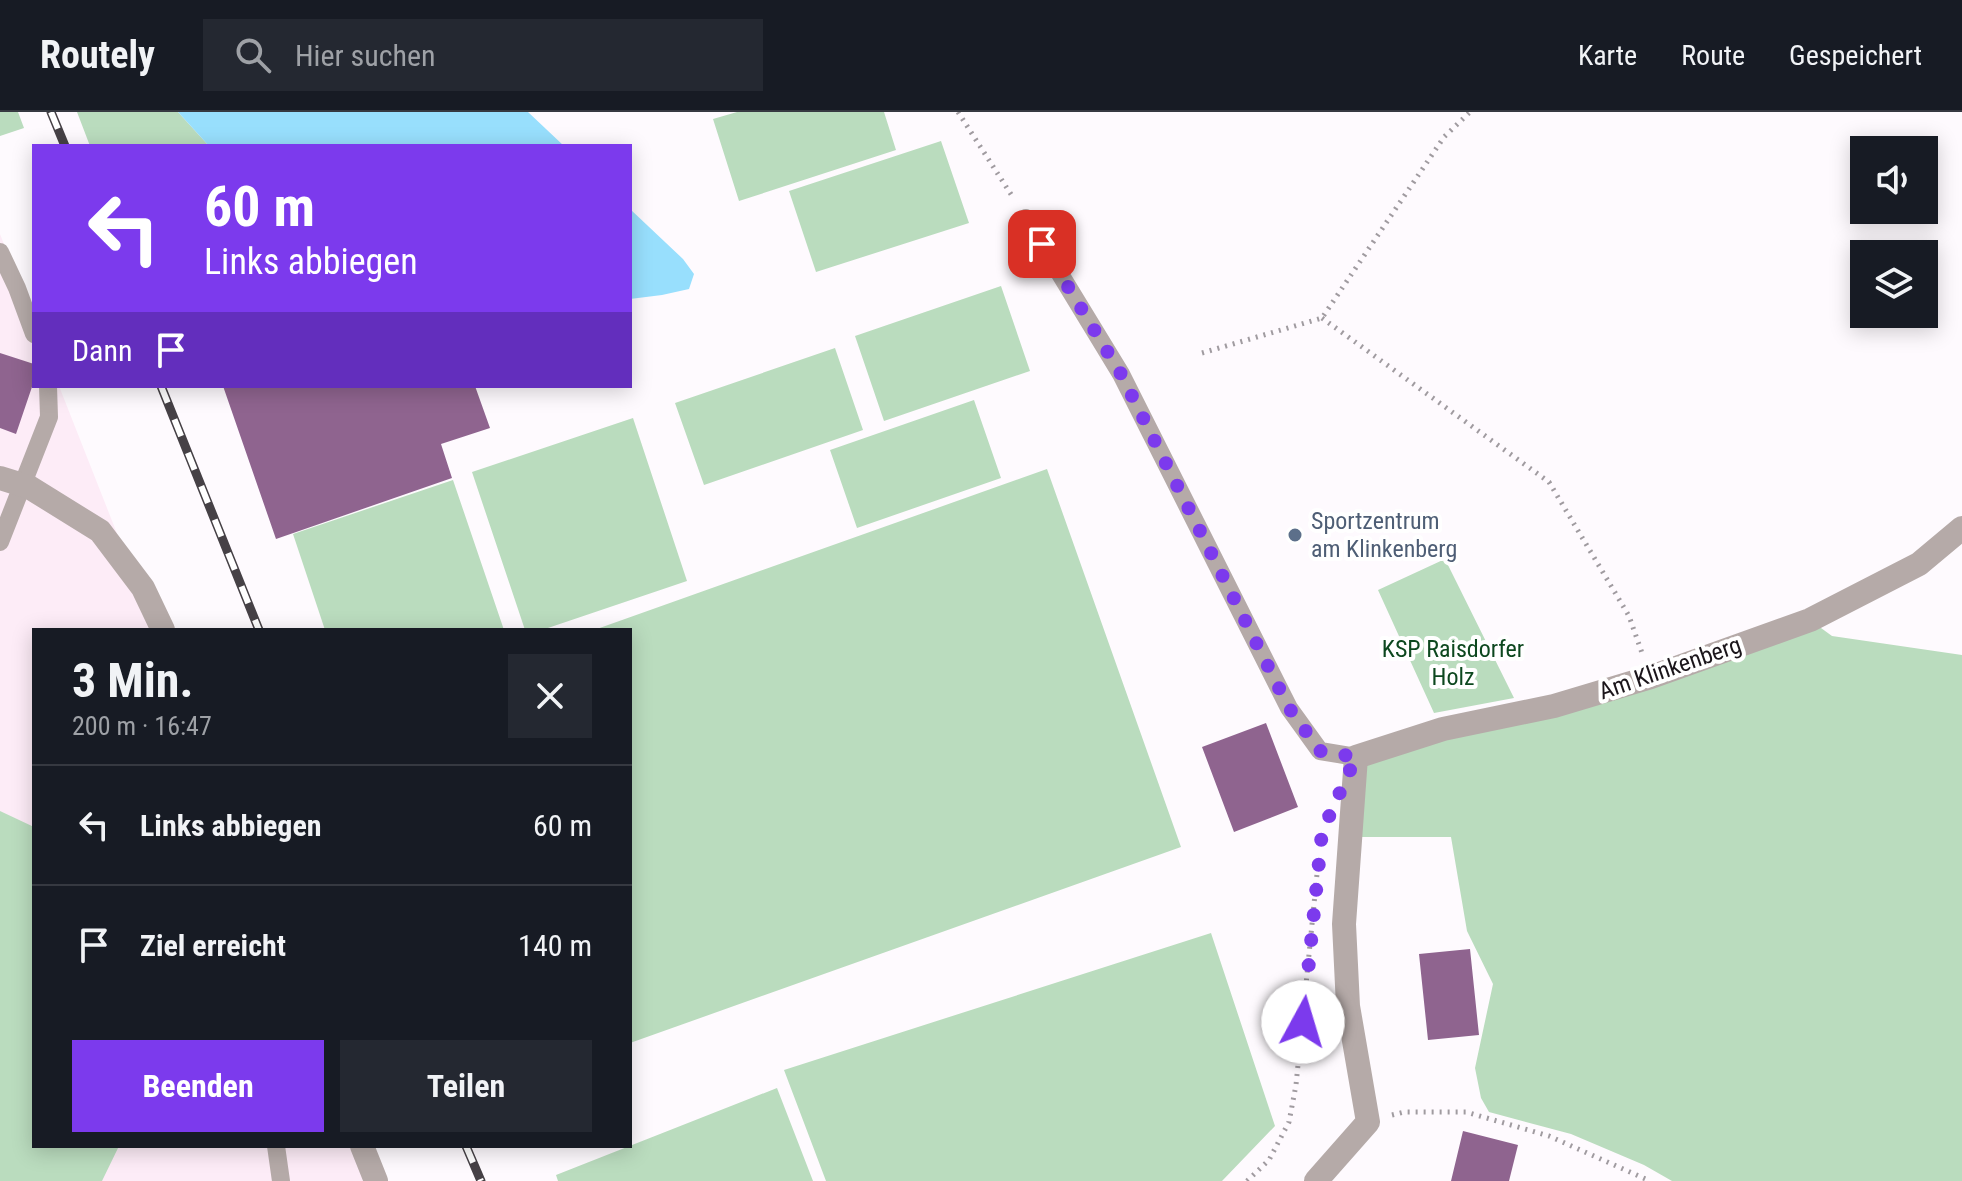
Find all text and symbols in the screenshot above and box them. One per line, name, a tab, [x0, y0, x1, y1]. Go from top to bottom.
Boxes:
search box	[203, 19, 763, 91]
text: Routely	[40, 33, 155, 77]
icon: search	[231, 33, 275, 77]
text: Hier suchen	[295, 38, 436, 73]
text: Karte	[1578, 39, 1637, 72]
text: Route	[1681, 39, 1745, 72]
text: Gespeichert	[1789, 39, 1922, 72]
map controls	[1850, 136, 1938, 328]
button: sound	[1850, 136, 1938, 224]
text: 60 m	[204, 174, 315, 240]
icon: left	[72, 176, 176, 280]
pin	[1008, 210, 1076, 278]
icon: arrive	[1020, 222, 1064, 266]
button: layers	[1850, 240, 1938, 328]
text: Links abbiegen	[204, 241, 418, 283]
icon: arrive	[149, 328, 193, 372]
text: Dann	[72, 333, 133, 368]
place label: Sportzentrum am Klinkenberg	[1311, 507, 1457, 563]
marker: Sportzentrum am Klinkenberg	[1286, 526, 1304, 544]
street label: Am Klinkenberg	[1595, 631, 1745, 705]
park label: KSP Raisdorfer Holz	[1382, 635, 1524, 691]
text: 3 Min.	[72, 652, 193, 709]
button: close	[508, 654, 592, 738]
text: 200 m · 16:47	[72, 711, 212, 741]
icon: left	[72, 803, 116, 847]
text: Links abbiegen	[140, 808, 322, 843]
text: 60 m	[533, 808, 592, 843]
icon: arrive	[72, 923, 116, 967]
text: Ziel erreicht	[140, 928, 286, 963]
text: 140 m	[518, 928, 592, 963]
position arrow	[1261, 980, 1345, 1064]
button: Beenden	[72, 1040, 324, 1132]
button: Teilen	[340, 1040, 592, 1132]

